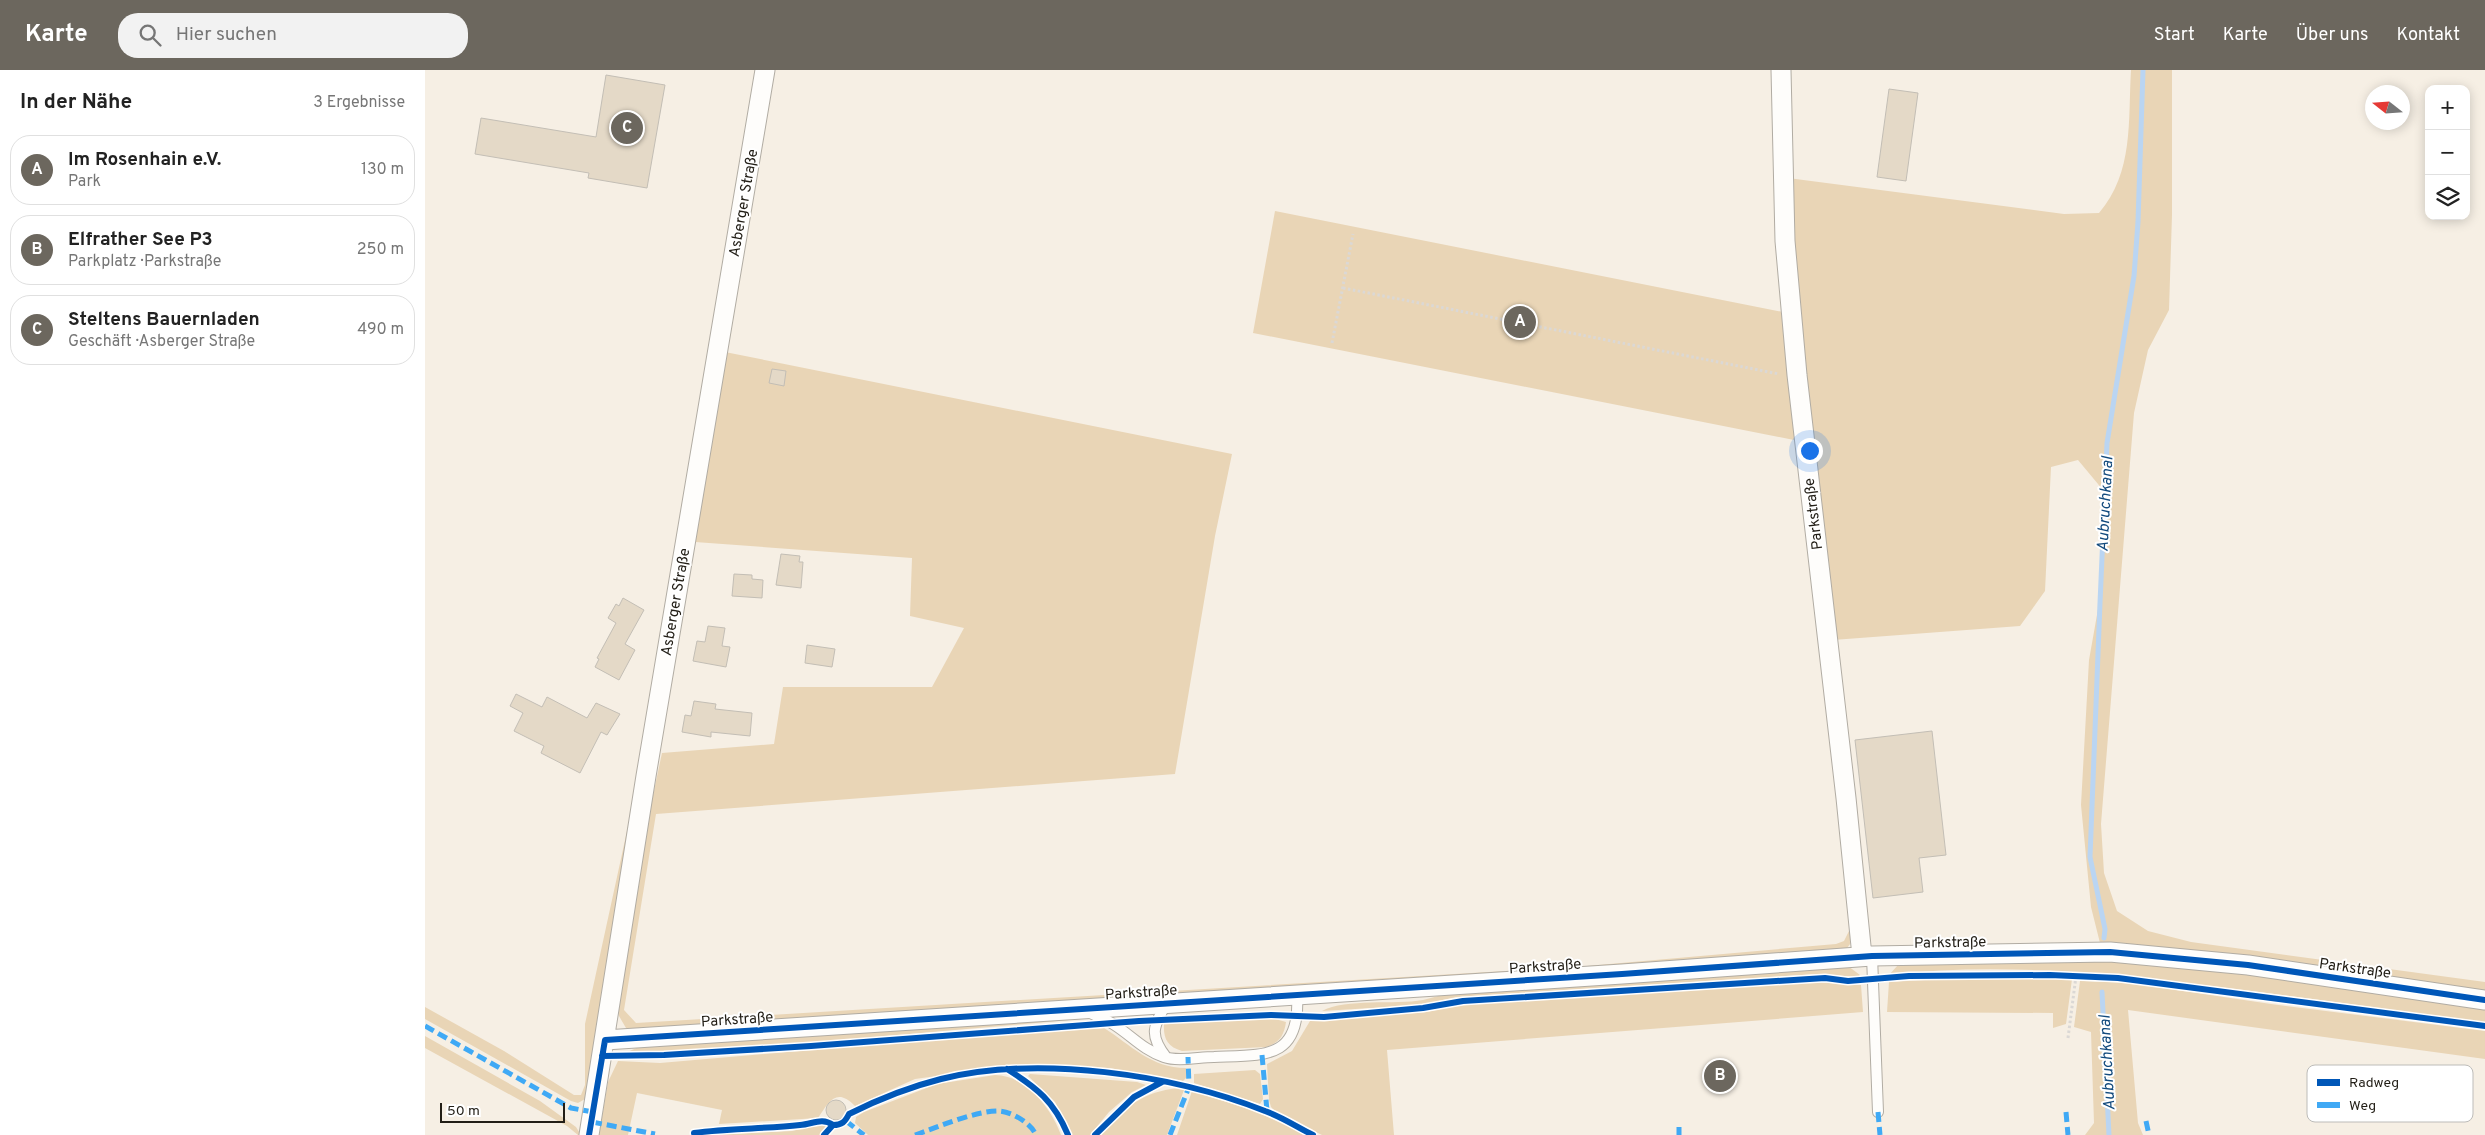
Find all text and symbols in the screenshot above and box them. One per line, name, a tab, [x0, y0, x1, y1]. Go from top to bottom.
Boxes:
search box	[118, 13, 468, 58]
text: Karte	[25, 20, 88, 50]
icon: search	[136, 21, 164, 49]
text: Hier suchen	[176, 23, 277, 47]
text: Start	[2154, 24, 2195, 47]
text: Karte	[2223, 24, 2268, 47]
text: Über uns	[2296, 24, 2368, 47]
text: Kontakt	[2396, 24, 2460, 47]
north arrow	[2365, 85, 2410, 130]
map controls	[2425, 85, 2470, 220]
button: +	[2425, 85, 2470, 130]
text: In der Nähe	[20, 89, 132, 116]
text: 3 Ergebnisse	[313, 93, 405, 113]
pin: C	[611, 109, 643, 147]
button: −	[2425, 130, 2470, 175]
text: Im Rosenhain e.V.	[68, 148, 221, 172]
street label: Asberger Straße	[726, 148, 763, 259]
text: A	[31, 160, 43, 180]
text: 130 m	[361, 160, 404, 180]
text: Park	[68, 172, 101, 192]
button: layers	[2425, 175, 2470, 220]
text: Elfrather See P3	[68, 228, 213, 252]
text: B	[31, 240, 43, 260]
text: 250 m	[357, 240, 404, 260]
text: Parkplatz · Parkstraße	[68, 252, 221, 272]
pin: A	[1504, 303, 1536, 341]
text: Steltens Bauernladen	[68, 308, 260, 332]
text: C	[32, 320, 42, 340]
text: 490 m	[357, 320, 404, 340]
text: Geschäft · Asberger Straße	[68, 332, 255, 352]
your location	[1797, 438, 1823, 464]
water label: Aubruchkanal	[2094, 455, 2119, 552]
street label: Parkstraße	[1801, 477, 1828, 551]
street label: Asberger Straße	[658, 547, 695, 658]
street label: Parkstraße	[1914, 933, 1986, 954]
street label: Parkstraße	[1508, 955, 1582, 979]
street label: Parkstraße	[2318, 955, 2392, 984]
street label: Parkstraße	[1104, 981, 1178, 1005]
street label: Parkstraße	[700, 1008, 774, 1032]
water label: Aubruchkanal	[2095, 1014, 2120, 1111]
pin: B	[1704, 1057, 1736, 1095]
legend	[2307, 1065, 2473, 1122]
text: Radweg	[2349, 1075, 2399, 1092]
text: Weg	[2349, 1098, 2376, 1115]
scale bar	[440, 1100, 565, 1123]
text: 50 m	[447, 1103, 480, 1120]

